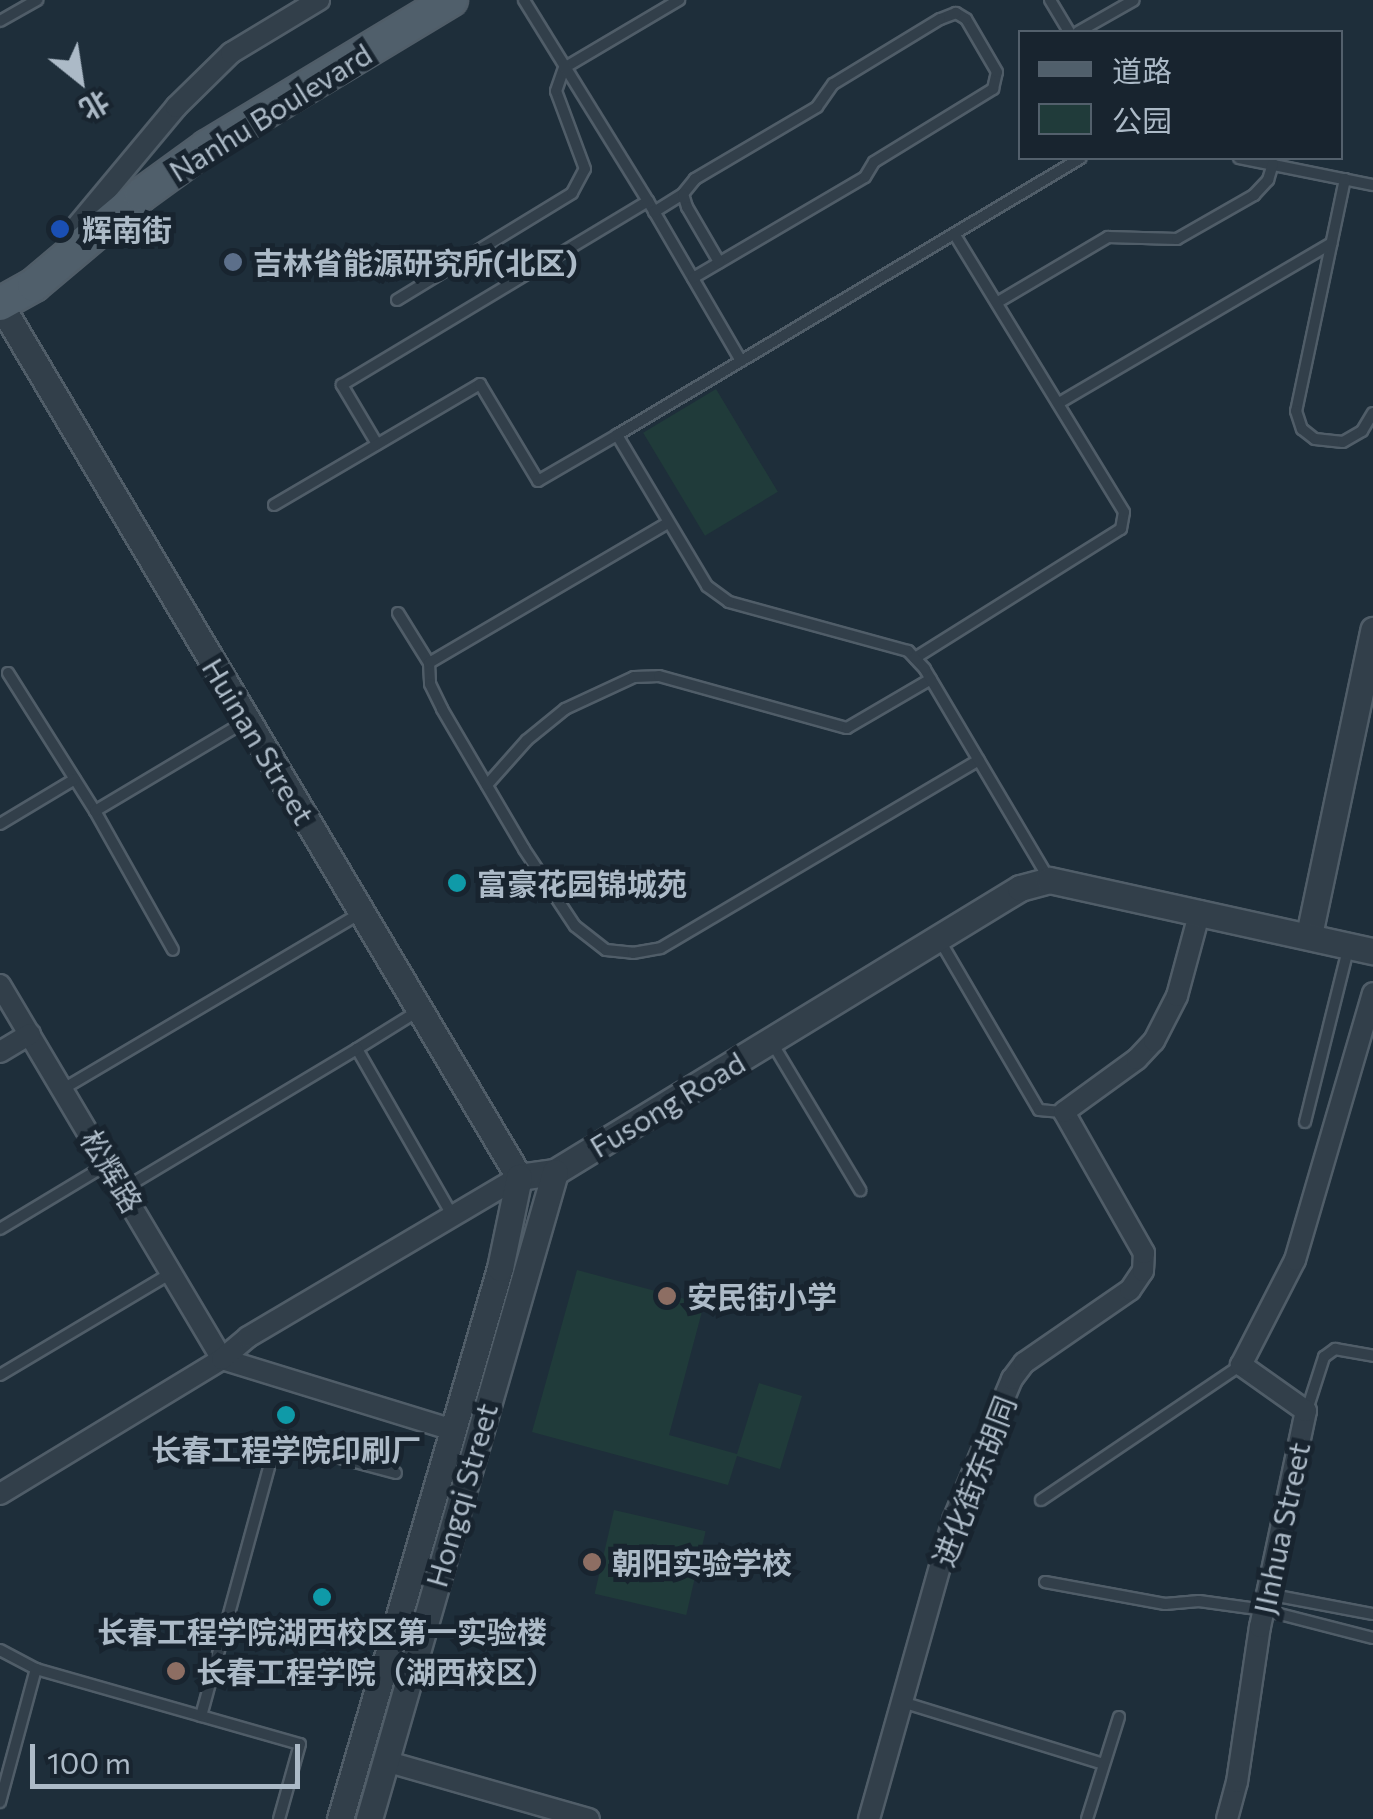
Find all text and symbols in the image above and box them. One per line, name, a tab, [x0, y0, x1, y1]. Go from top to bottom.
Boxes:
north arrow	[30, 30, 130, 130]
legend	[1018, 30, 1343, 160]
street label: Nanhu Boulevard	[162, 35, 378, 189]
text: 道路	[1112, 51, 1172, 88]
text: 北	[74, 84, 116, 128]
text: 公园	[1112, 101, 1172, 138]
place label: 辉南街	[82, 211, 172, 247]
marker: 辉南街	[47, 216, 73, 242]
place label: 吉林省能源研究所(北区)	[253, 244, 578, 280]
marker: 吉林省能源研究所(北区)	[222, 251, 244, 273]
street label: Huinan Street	[195, 651, 323, 831]
place label: 富豪花园锦城苑	[477, 865, 687, 901]
marker: 富豪花园锦城苑	[446, 872, 468, 894]
street label: Fusong Road	[583, 1044, 751, 1164]
street label: 松辉路	[73, 1123, 151, 1219]
place label: 安民街小学	[687, 1278, 837, 1314]
marker: 安民街小学	[656, 1285, 678, 1307]
street label: 进化街东胡同	[925, 1391, 1023, 1571]
street label: Hongqi Street	[418, 1399, 504, 1591]
marker: 长春工程学院印刷厂	[275, 1404, 297, 1426]
place label: 长春工程学院印刷厂	[151, 1431, 421, 1467]
street label: JInhua Street	[1245, 1439, 1317, 1617]
place label: 朝阳实验学校	[612, 1544, 792, 1580]
marker: 朝阳实验学校	[581, 1551, 603, 1573]
marker: 长春工程学院湖西校区第一实验楼	[311, 1586, 333, 1608]
place label: 长春工程学院湖西校区第一实验楼	[97, 1613, 547, 1649]
place label: 长春工程学院（湖西校区）	[196, 1653, 556, 1689]
marker: 长春工程学院（湖西校区）	[165, 1660, 187, 1682]
scale bar	[35, 1724, 305, 1786]
text: 100 m	[47, 1743, 131, 1780]

